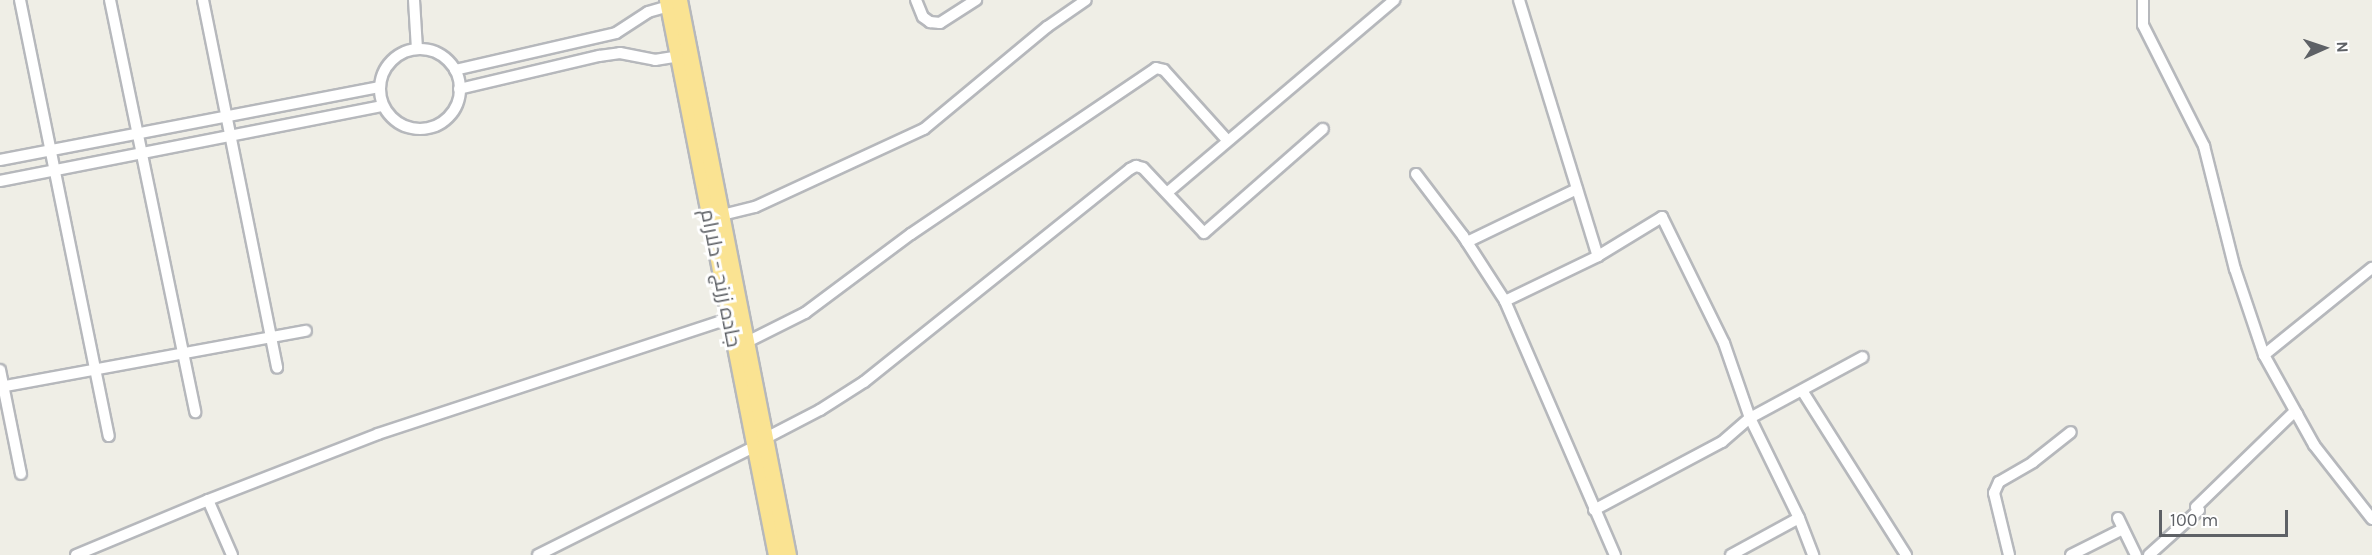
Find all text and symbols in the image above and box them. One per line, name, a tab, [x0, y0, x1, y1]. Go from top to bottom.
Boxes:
north arrow	[2294, 18, 2354, 78]
text: N	[2333, 41, 2352, 53]
street label: جاده زرنج - دلارام	[695, 207, 747, 349]
scale bar	[2162, 498, 2291, 536]
text: 100 m	[2170, 509, 2218, 531]

